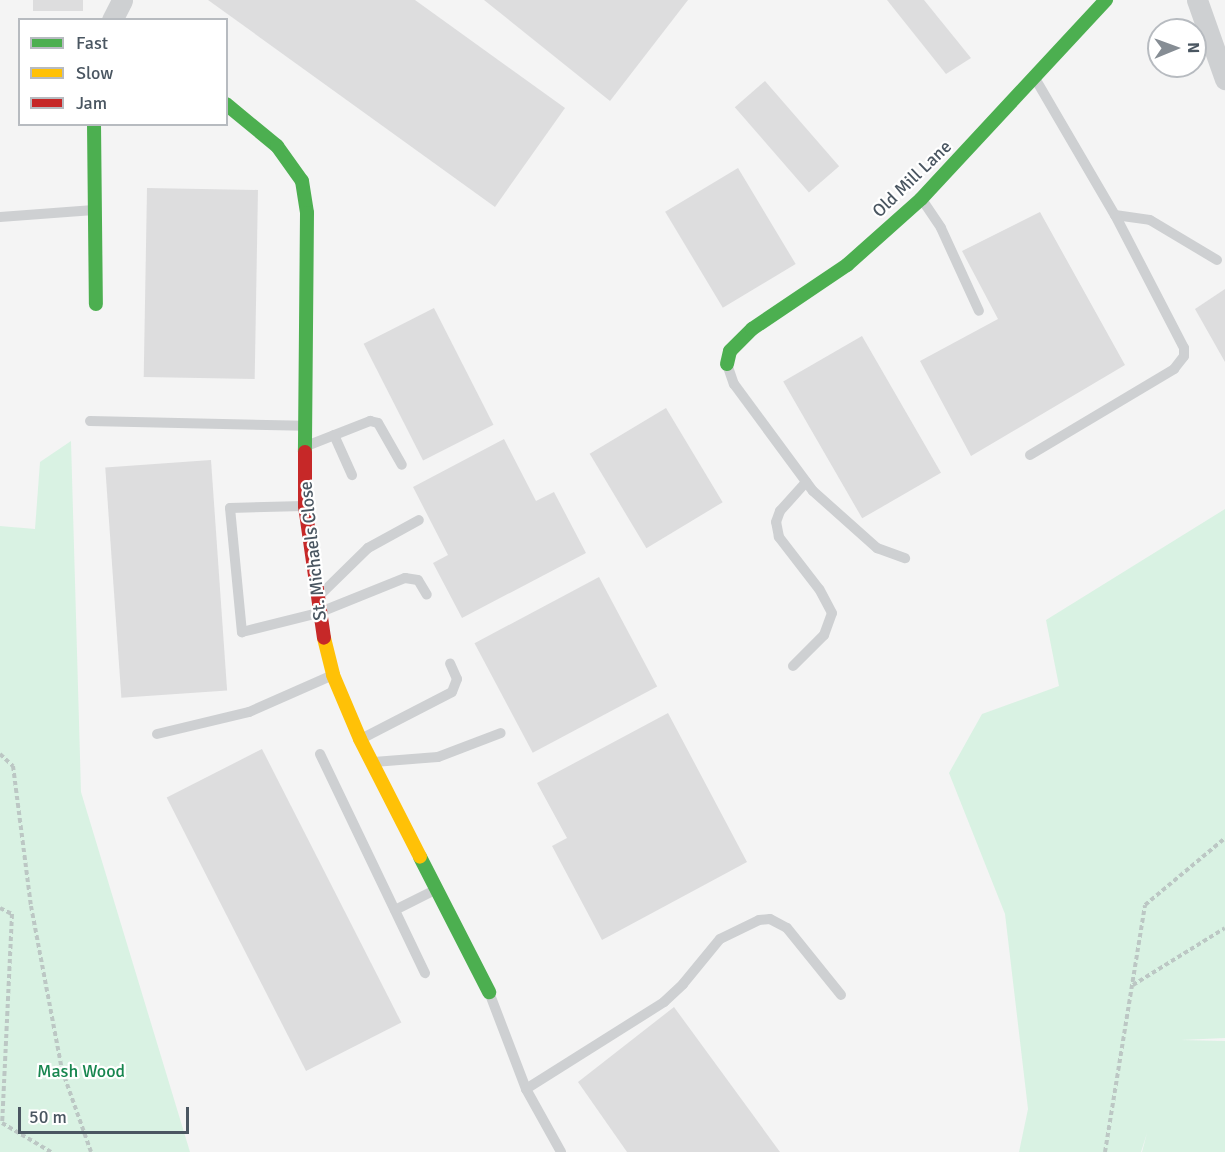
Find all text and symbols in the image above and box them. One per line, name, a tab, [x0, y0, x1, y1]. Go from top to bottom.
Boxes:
legend	[18, 18, 228, 126]
north arrow	[1147, 18, 1207, 78]
text: Fast	[76, 32, 108, 54]
text: N	[1183, 42, 1203, 53]
text: Slow	[76, 62, 113, 84]
text: Jam	[76, 92, 107, 114]
street label: Old Mill Lane	[868, 136, 956, 222]
street label: St. Michaels Close	[295, 480, 331, 622]
park label: Mash Wood	[37, 1060, 125, 1082]
scale bar	[21, 1095, 192, 1133]
text: 50 m	[29, 1106, 67, 1128]

